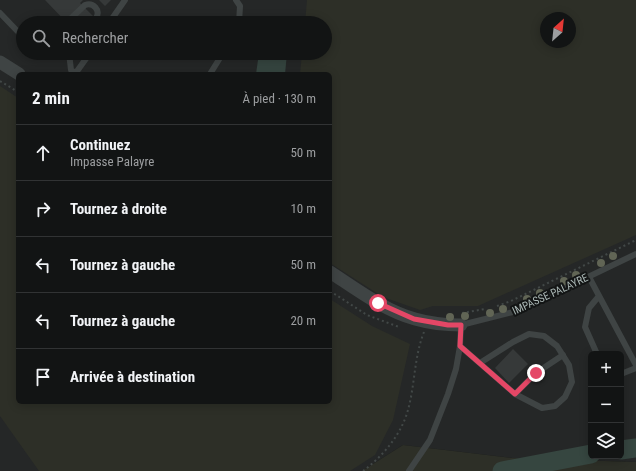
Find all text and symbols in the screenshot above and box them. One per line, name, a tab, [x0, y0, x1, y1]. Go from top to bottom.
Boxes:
north arrow	[540, 12, 576, 48]
search box	[16, 16, 332, 60]
icon: search	[30, 27, 52, 49]
text: Rechercher	[62, 29, 128, 47]
text: 2 min	[32, 88, 70, 108]
text: À pied · 130 m	[242, 91, 316, 106]
text: Continuez	[70, 136, 131, 154]
icon: ahead	[32, 142, 54, 164]
text: 50 m	[290, 145, 316, 160]
text: Impasse Palayre	[70, 154, 154, 169]
icon: right	[32, 198, 54, 220]
text: Tournez à droite	[70, 200, 167, 218]
text: 10 m	[290, 201, 316, 216]
icon: left	[32, 254, 54, 276]
text: Tournez à gauche	[70, 256, 175, 274]
text: 50 m	[290, 257, 316, 272]
street label: IMPASSE PALAYRE	[510, 271, 591, 318]
route start	[369, 294, 387, 312]
icon: left	[32, 310, 54, 332]
text: Tournez à gauche	[70, 312, 175, 330]
text: 20 m	[290, 313, 316, 328]
map controls	[588, 351, 624, 459]
button: +	[588, 351, 624, 387]
route end	[527, 364, 545, 382]
icon: arrive	[32, 366, 54, 388]
text: Arrivée à destination	[70, 368, 195, 386]
button: −	[588, 387, 624, 423]
button: layers	[588, 423, 624, 459]

